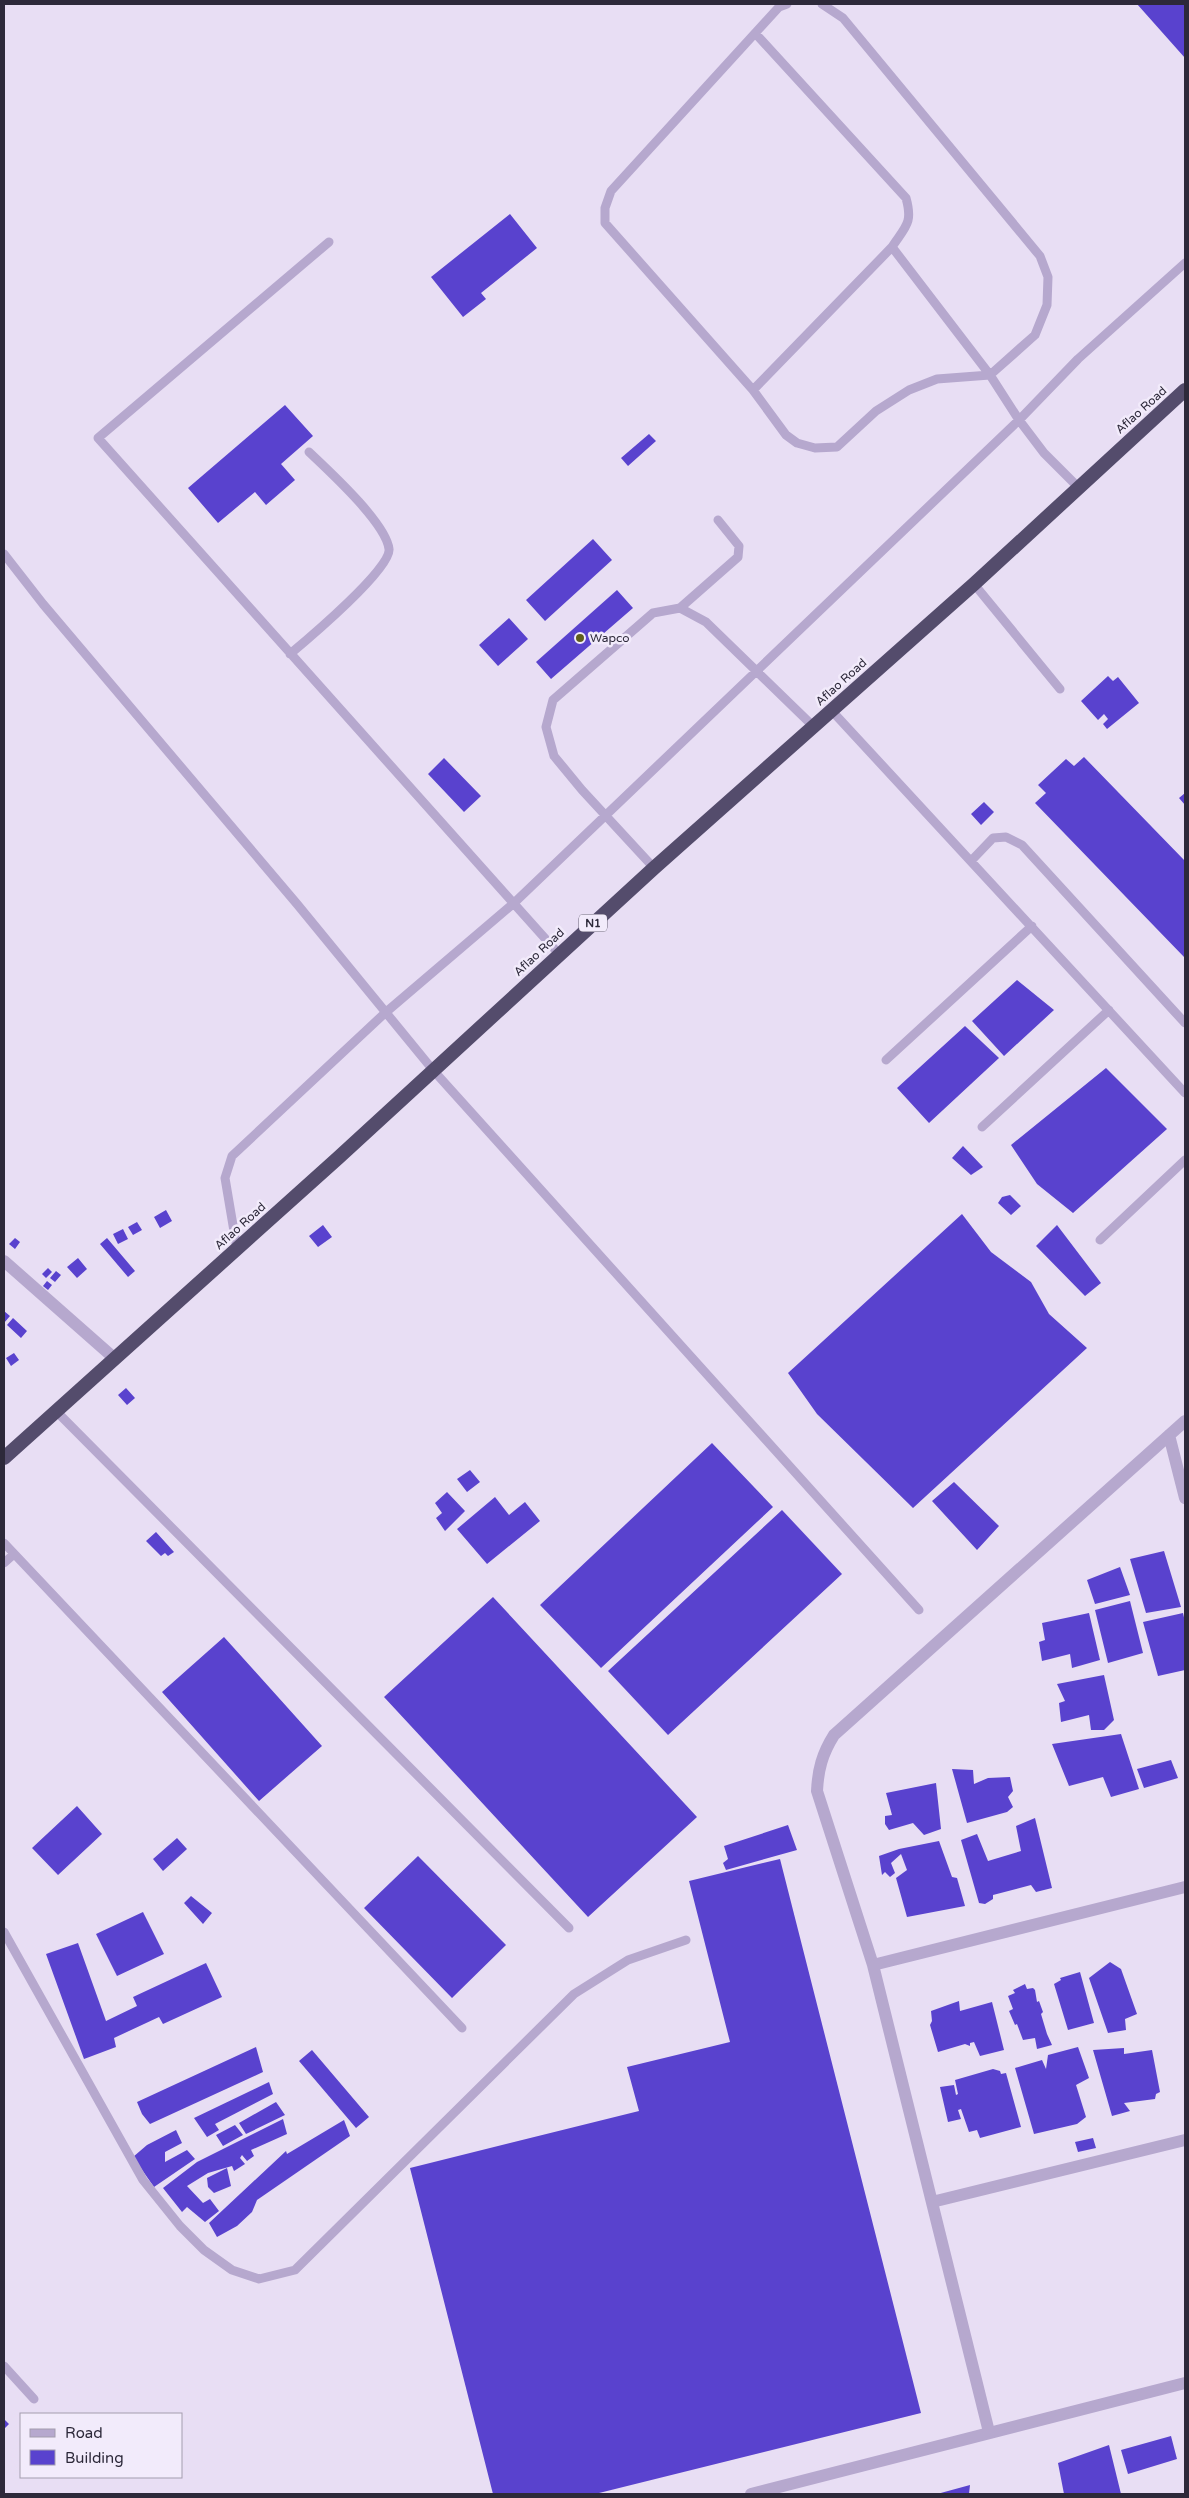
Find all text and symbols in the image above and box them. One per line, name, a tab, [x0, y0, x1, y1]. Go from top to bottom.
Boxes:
street label: Aflao Road	[1113, 384, 1169, 436]
place label: Wapco	[590, 631, 630, 645]
marker: Wapco	[574, 632, 586, 644]
street label: Aflao Road	[813, 656, 869, 708]
road number: N1	[579, 914, 607, 931]
street label: Aflao Road	[511, 925, 567, 979]
street label: Aflao Road	[212, 1200, 268, 1252]
legend	[20, 2413, 182, 2478]
text: Road	[65, 2424, 103, 2442]
text: Building	[65, 2449, 124, 2467]

